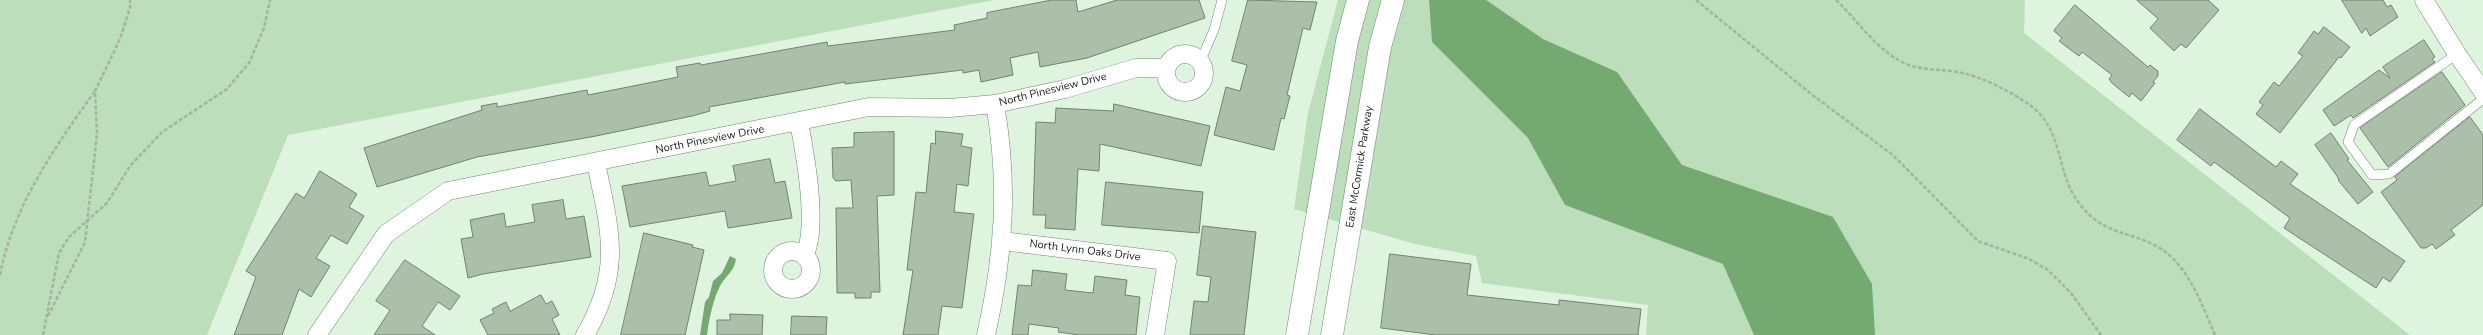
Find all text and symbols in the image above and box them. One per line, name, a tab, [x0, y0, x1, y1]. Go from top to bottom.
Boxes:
street label: North Pinesview Drive	[998, 70, 1108, 110]
street label: East McCormick Parkway	[1344, 105, 1376, 229]
street label: North Pinesview Drive	[655, 123, 765, 157]
street label: North Lynn Oaks Drive	[1029, 238, 1141, 264]

